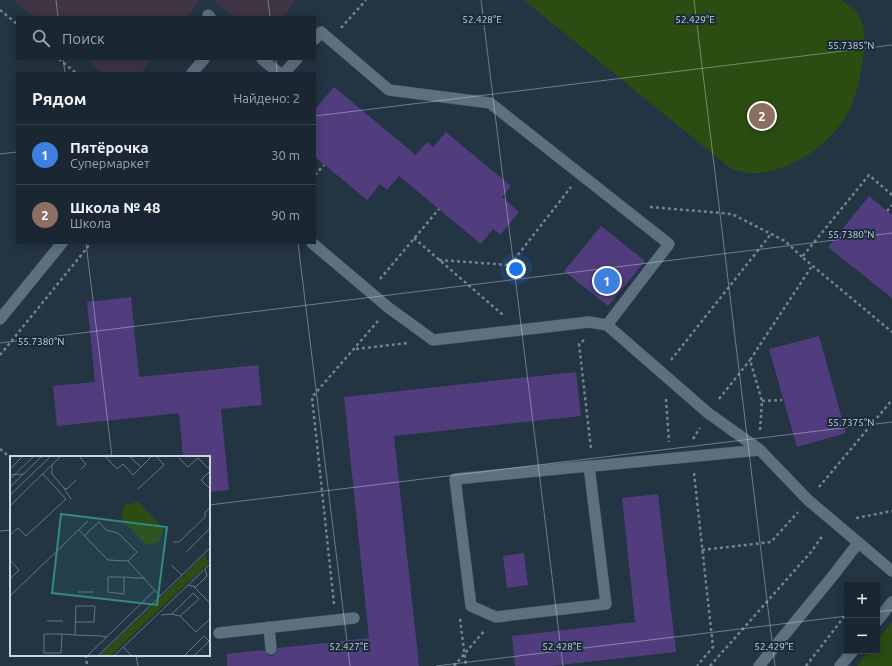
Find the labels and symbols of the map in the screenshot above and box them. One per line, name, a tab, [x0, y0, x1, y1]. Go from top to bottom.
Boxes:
text: 52.428°E	[462, 14, 502, 25]
text: 52.429°E	[675, 14, 715, 25]
text: 55.7385°N	[828, 40, 874, 51]
pin: 2	[749, 101, 775, 131]
text: 55.7380°N	[828, 229, 874, 240]
your location	[506, 259, 526, 279]
pin: 1	[594, 266, 620, 296]
text: 55.7380°N	[18, 336, 64, 347]
text: 55.7375°N	[828, 417, 874, 428]
inset map	[10, 456, 210, 656]
text: 52.427°E	[329, 641, 369, 652]
text: 52.428°E	[542, 641, 582, 652]
text: 52.429°E	[754, 641, 794, 652]

